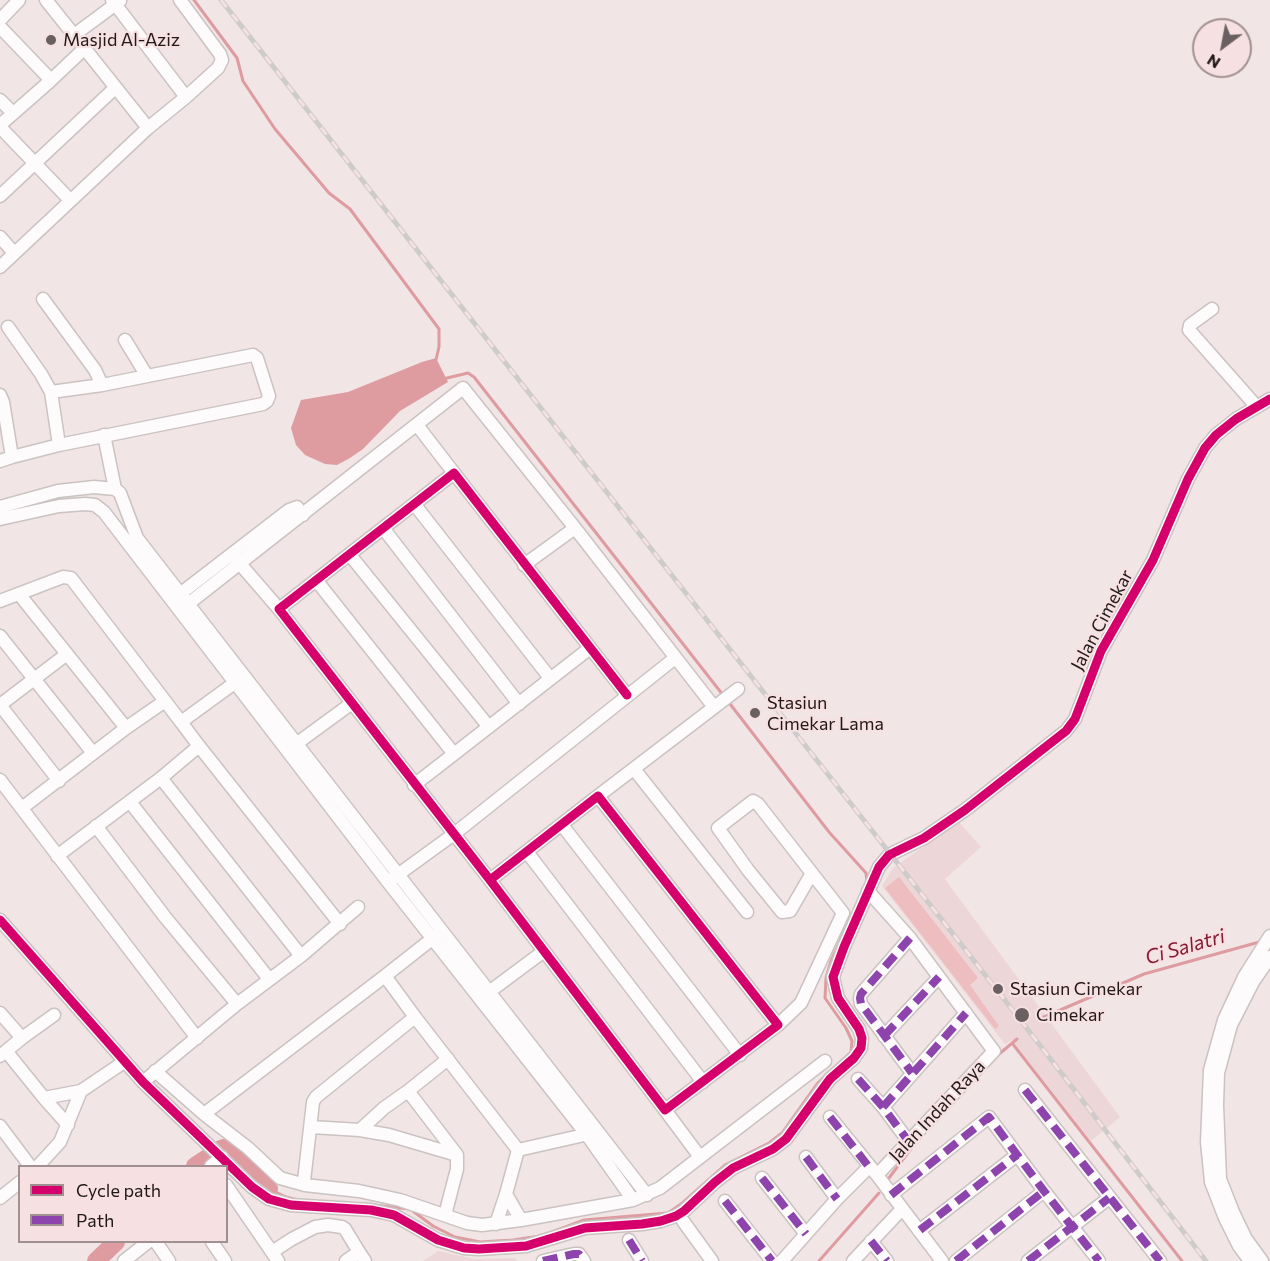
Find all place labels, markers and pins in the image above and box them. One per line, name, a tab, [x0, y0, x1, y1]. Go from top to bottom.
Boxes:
place label: Masjid Al-Aziz	[63, 29, 180, 51]
marker: Masjid Al-Aziz	[44, 33, 58, 47]
place label: Stasiun Cimekar Lama	[767, 692, 884, 734]
marker: Stasiun Cimekar Lama	[748, 706, 762, 720]
place label: Stasiun Cimekar	[1010, 978, 1142, 1000]
marker: Stasiun Cimekar	[991, 982, 1005, 996]
place label: Cimekar	[1036, 1004, 1105, 1026]
marker: Cimekar	[1013, 1006, 1031, 1024]

